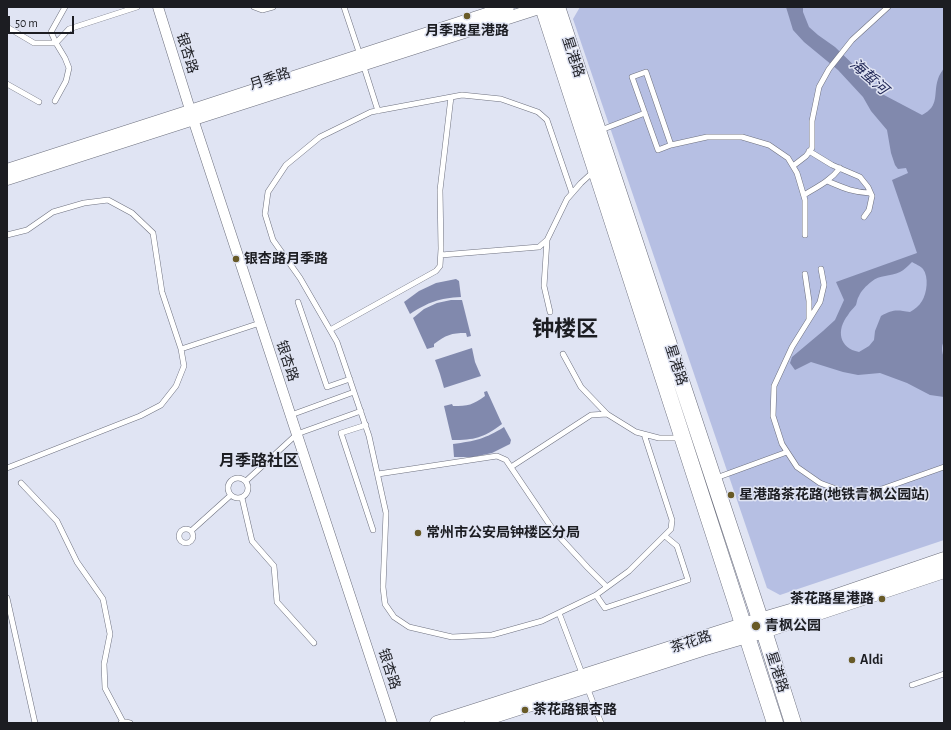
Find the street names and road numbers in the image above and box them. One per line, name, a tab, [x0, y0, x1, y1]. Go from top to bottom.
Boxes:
street label: 银杏路	[173, 30, 201, 76]
street label: 星港路	[559, 34, 587, 80]
street label: 月季路	[247, 65, 293, 93]
street label: 银杏路	[273, 338, 301, 384]
street label: 星港路	[662, 342, 690, 388]
street label: 茶花路	[668, 628, 714, 656]
street label: 银杏路	[375, 646, 403, 692]
street label: 星港路	[763, 649, 791, 695]

